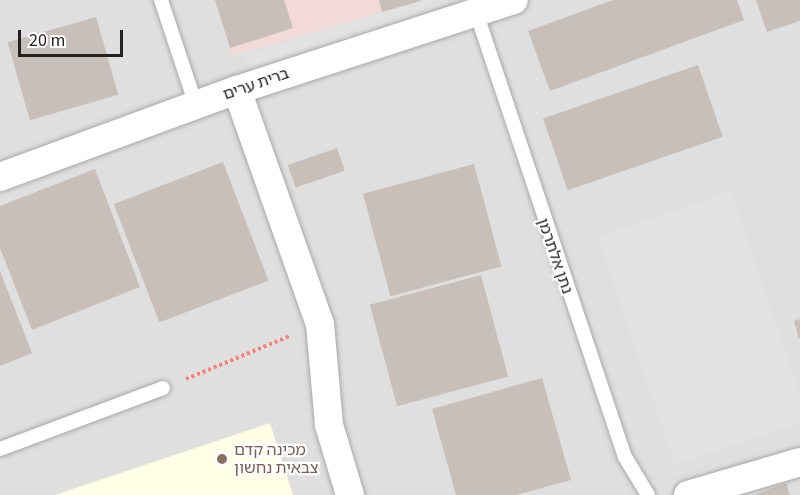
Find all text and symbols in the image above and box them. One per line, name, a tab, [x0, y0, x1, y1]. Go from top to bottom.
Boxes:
scale bar	[21, 18, 126, 56]
text: 20 m	[29, 28, 65, 53]
street label: ברית ערים	[220, 64, 292, 104]
street label: נתן אלתרמן	[533, 216, 577, 296]
place label: מכינה קדם צבאית נחשון	[234, 440, 318, 478]
marker: מכינה קדם צבאית נחשון	[215, 452, 229, 466]

